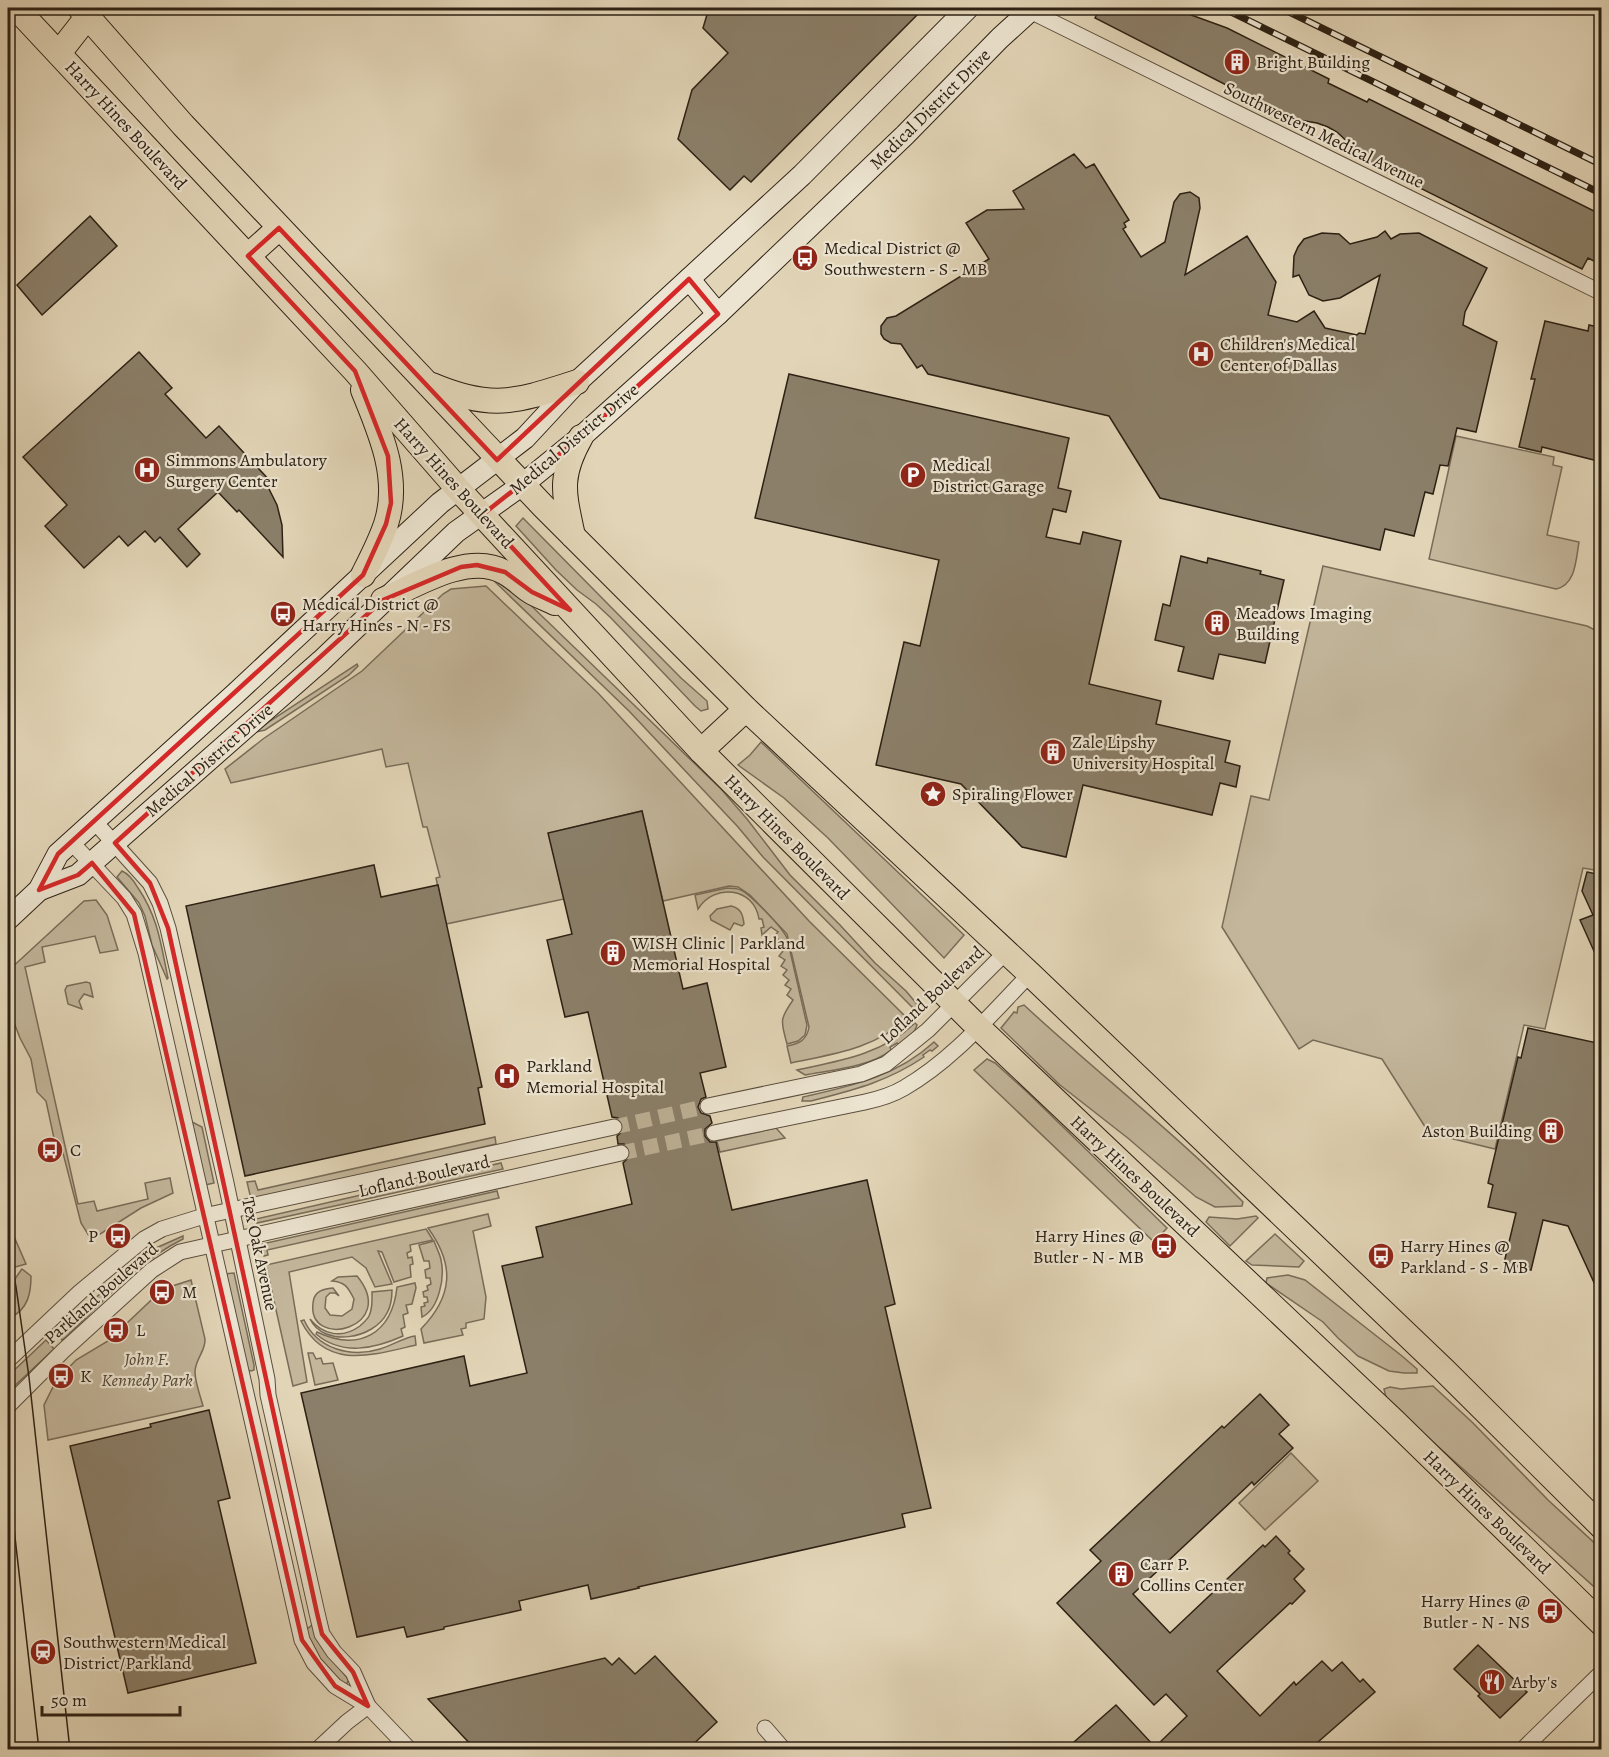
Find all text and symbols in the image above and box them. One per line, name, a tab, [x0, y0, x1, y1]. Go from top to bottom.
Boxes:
street label: Medical District Drive	[864, 43, 996, 175]
building icon: Bright Building	[1222, 47, 1252, 77]
place label: Bright Building	[1256, 50, 1370, 74]
street label: Harry Hines Boulevard	[60, 55, 193, 195]
street label: Southwestern Medical Avenue	[1220, 76, 1428, 194]
place label: Medical District @ Southwestern - S - MB	[824, 236, 988, 281]
bus stop icon: Medical District @ Southwestern - S - MB	[790, 243, 820, 273]
place label: Children's Medical Center of Dallas	[1220, 332, 1356, 377]
hospital icon: Children's Medical Center of Dallas	[1186, 339, 1216, 369]
street label: Medical District Drive	[504, 378, 644, 500]
street label: Harry Hines Boulevard	[389, 412, 520, 554]
place label: Simmons Ambulatory Surgery Center	[166, 448, 328, 493]
place label: Medical District Garage	[932, 453, 1044, 498]
hospital icon: Simmons Ambulatory Surgery Center	[132, 455, 162, 485]
parking icon: Medical District Garage	[898, 460, 928, 490]
place label: Medical District @ Harry Hines - N - FS	[302, 592, 451, 637]
bus stop icon: Medical District @ Harry Hines - N - FS	[268, 599, 298, 629]
place label: Meadows Imaging Building	[1236, 601, 1372, 646]
building icon: Meadows Imaging Building	[1202, 608, 1232, 638]
street label: Medical District Drive	[140, 698, 278, 822]
place label: Zale Lipshy University Hospital	[1072, 730, 1215, 775]
building icon: Zale Lipshy University Hospital	[1038, 737, 1068, 767]
street label: Harry Hines Boulevard	[719, 769, 855, 905]
place icon: Spiraling Flower	[918, 779, 948, 809]
place label: Spiraling Flower	[952, 782, 1073, 806]
place label: WISH Clinic | Parkland Memorial Hospital	[631, 931, 806, 976]
building icon: WISH Clinic | Parkland Memorial Hospital	[598, 938, 628, 968]
street label: Lofland Boulevard	[875, 940, 989, 1050]
place label: Parkland Memorial Hospital	[526, 1054, 665, 1099]
hospital icon: Parkland Memorial Hospital	[492, 1061, 522, 1091]
street label: Harry Hines Boulevard	[1065, 1110, 1205, 1243]
building icon: Aston Building	[1536, 1116, 1566, 1146]
place label: Aston Building	[1421, 1119, 1532, 1143]
bus stop icon: C	[35, 1135, 65, 1165]
place label: C	[70, 1138, 81, 1162]
street label: Lofland Boulevard	[356, 1149, 492, 1203]
street label: Tex Oak Avenue	[236, 1195, 284, 1313]
bus stop icon: P	[103, 1221, 133, 1251]
place label: P	[88, 1224, 98, 1248]
place label: Harry Hines @ Butler - N - MB	[1033, 1224, 1144, 1269]
bus stop icon: Harry Hines @ Butler - N - MB	[1149, 1231, 1179, 1261]
place label: Harry Hines @ Parkland - S - MB	[1400, 1234, 1528, 1279]
street label: Parkland Boulevard	[39, 1237, 163, 1349]
bus stop icon: Harry Hines @ Parkland - S - MB	[1366, 1241, 1396, 1271]
bus stop icon: M	[147, 1277, 177, 1307]
place label: M	[182, 1280, 197, 1304]
bus stop icon: L	[101, 1315, 131, 1345]
place label: L	[136, 1318, 146, 1342]
park label: John F. Kennedy Park	[101, 1347, 193, 1392]
bus stop icon: K	[46, 1361, 76, 1391]
place label: K	[80, 1364, 92, 1388]
street label: Harry Hines Boulevard	[1418, 1445, 1556, 1579]
place label: Carr P. Collins Center	[1140, 1552, 1244, 1597]
building icon: Carr P. Collins Center	[1106, 1559, 1136, 1589]
place label: Harry Hines @ Butler - N - NS	[1421, 1589, 1530, 1634]
bus stop icon: Harry Hines @ Butler - N - NS	[1535, 1596, 1565, 1626]
place label: Southwestern Medical District/Parkland	[63, 1630, 227, 1675]
station icon: Southwestern Medical District/Parkland	[28, 1637, 58, 1667]
restaurant icon: Arby's	[1477, 1667, 1507, 1697]
place label: Arby's	[1511, 1670, 1557, 1694]
scale bar	[42, 1679, 180, 1717]
text: 50 m	[51, 1688, 87, 1712]

